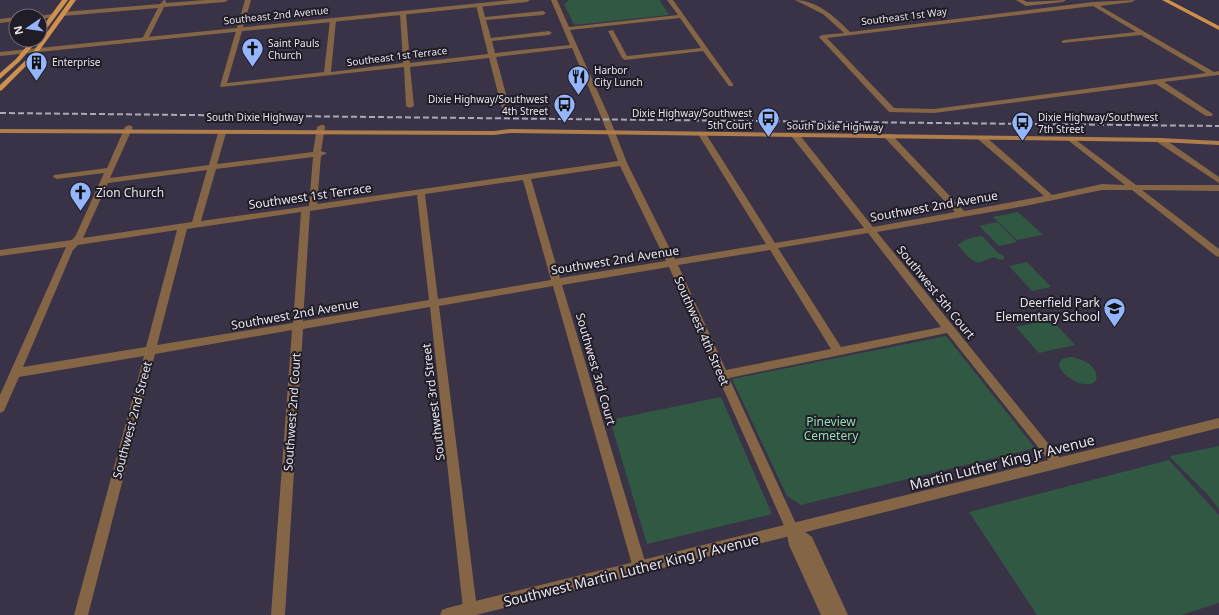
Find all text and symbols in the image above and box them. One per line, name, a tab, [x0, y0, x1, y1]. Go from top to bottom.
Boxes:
street label: Southeast 2nd Avenue	[223, 2, 330, 27]
street label: Southeast 1st Way	[860, 4, 949, 28]
north arrow	[8, 8, 48, 48]
text: N	[9, 24, 26, 36]
church icon: Saint Pauls Church	[240, 36, 266, 69]
place label: Saint Pauls Church	[268, 36, 319, 62]
street label: Southeast 1st Terrace	[346, 43, 448, 69]
building icon: Enterprise	[24, 49, 50, 82]
place label: Enterprise	[52, 55, 101, 69]
restaurant icon: Harbor City Lunch	[565, 63, 591, 96]
place label: Harbor City Lunch	[594, 63, 643, 89]
place label: Dixie Highway/Southwest 4th Street	[428, 92, 548, 118]
bus stop icon: Dixie Highway/Southwest 4th Street	[551, 92, 577, 125]
place label: Dixie Highway/Southwest 5th Court	[632, 106, 752, 132]
bus stop icon: Dixie Highway/Southwest 5th Court	[755, 106, 781, 139]
street label: South Dixie Highway	[207, 110, 304, 124]
bus stop icon: Dixie Highway/Southwest 7th Street	[1010, 110, 1036, 143]
place label: Dixie Highway/Southwest 7th Street	[1038, 110, 1158, 136]
street label: South Dixie Highway	[786, 118, 885, 134]
church icon: Zion Church	[68, 179, 94, 212]
street label: Southwest 1st Terrace	[247, 179, 373, 213]
place label: Zion Church	[96, 184, 164, 201]
street label: Southwest 2nd Avenue	[869, 186, 999, 226]
street label: Southwest 2nd Avenue	[550, 241, 680, 279]
street label: Southwest 5th Court	[893, 242, 979, 343]
street label: Southwest 4th Street	[670, 274, 734, 389]
street label: Southwest 2nd Avenue	[230, 294, 360, 334]
place label: Deerfield Park Elementary School	[995, 294, 1101, 325]
school or university icon: Deerfield Park Elementary School	[1102, 296, 1128, 329]
street label: Southwest 3rd Court	[572, 311, 620, 428]
street label: Southwest 3rd Street	[417, 342, 449, 462]
street label: Southwest 2nd Court	[279, 352, 305, 472]
street label: Southwest 2nd Street	[108, 359, 156, 480]
park label: Pineview Cemetery	[804, 413, 859, 444]
street label: Martin Luther King Jr Avenue	[908, 430, 1097, 494]
street label: Southwest Martin Luther King Jr Avenue	[501, 529, 761, 611]

